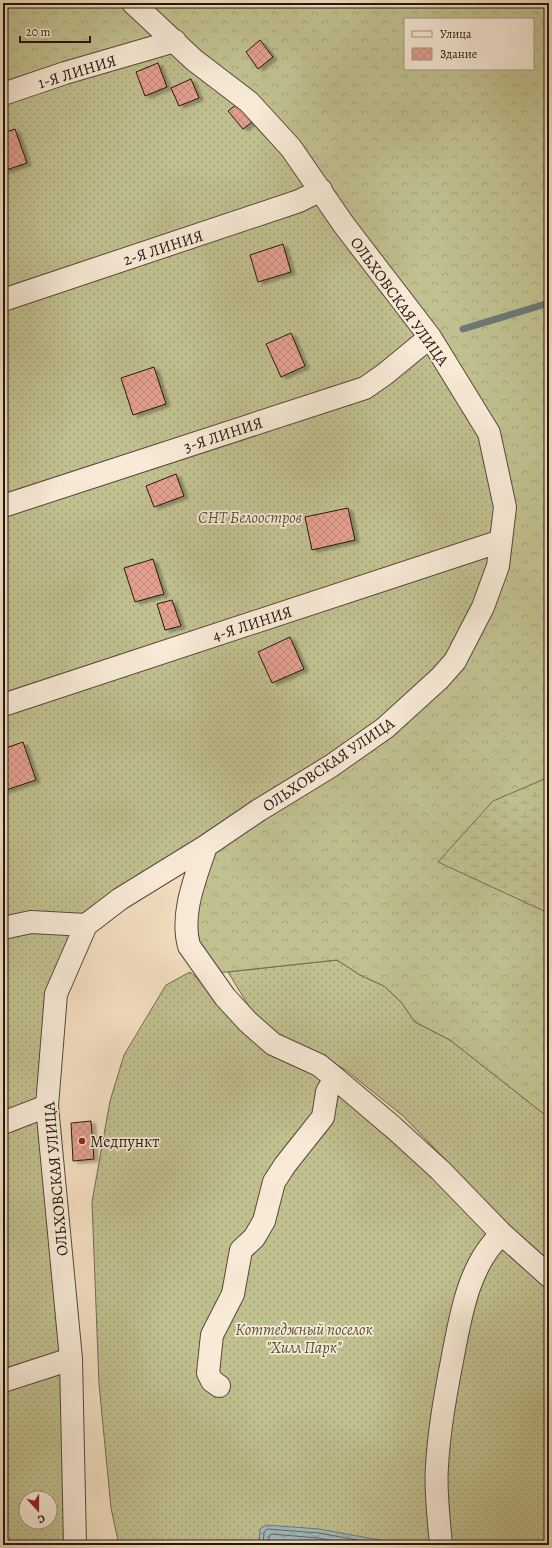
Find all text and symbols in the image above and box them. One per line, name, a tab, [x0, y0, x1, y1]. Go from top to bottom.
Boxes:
scale bar	[20, 18, 90, 44]
legend	[404, 18, 534, 70]
text: 20 m	[26, 24, 50, 40]
text: Улица	[440, 26, 472, 42]
text: Здание	[440, 46, 477, 62]
street label: 1-Я ЛИНИЯ	[35, 50, 119, 94]
street label: 2-Я ЛИНИЯ	[120, 225, 206, 271]
street label: ОЛЬХОВСКАЯ УЛИЦА	[345, 233, 454, 371]
street label: 3-Я ЛИНИЯ	[181, 412, 266, 458]
park label: СНТ Белоостров	[198, 507, 302, 529]
street label: 4-Я ЛИНИЯ	[210, 601, 295, 647]
street label: ОЛЬХОВСКАЯ УЛИЦА	[258, 712, 399, 817]
street label: ОЛЬХОВСКАЯ УЛИЦА	[38, 1100, 74, 1257]
place label: Медпункт	[90, 1131, 159, 1153]
marker: Медпункт	[77, 1136, 87, 1146]
park label: Коттеджный поселок "Хилл Парк"	[235, 1319, 373, 1359]
north arrow	[18, 1490, 58, 1530]
text: С	[35, 1511, 47, 1527]

